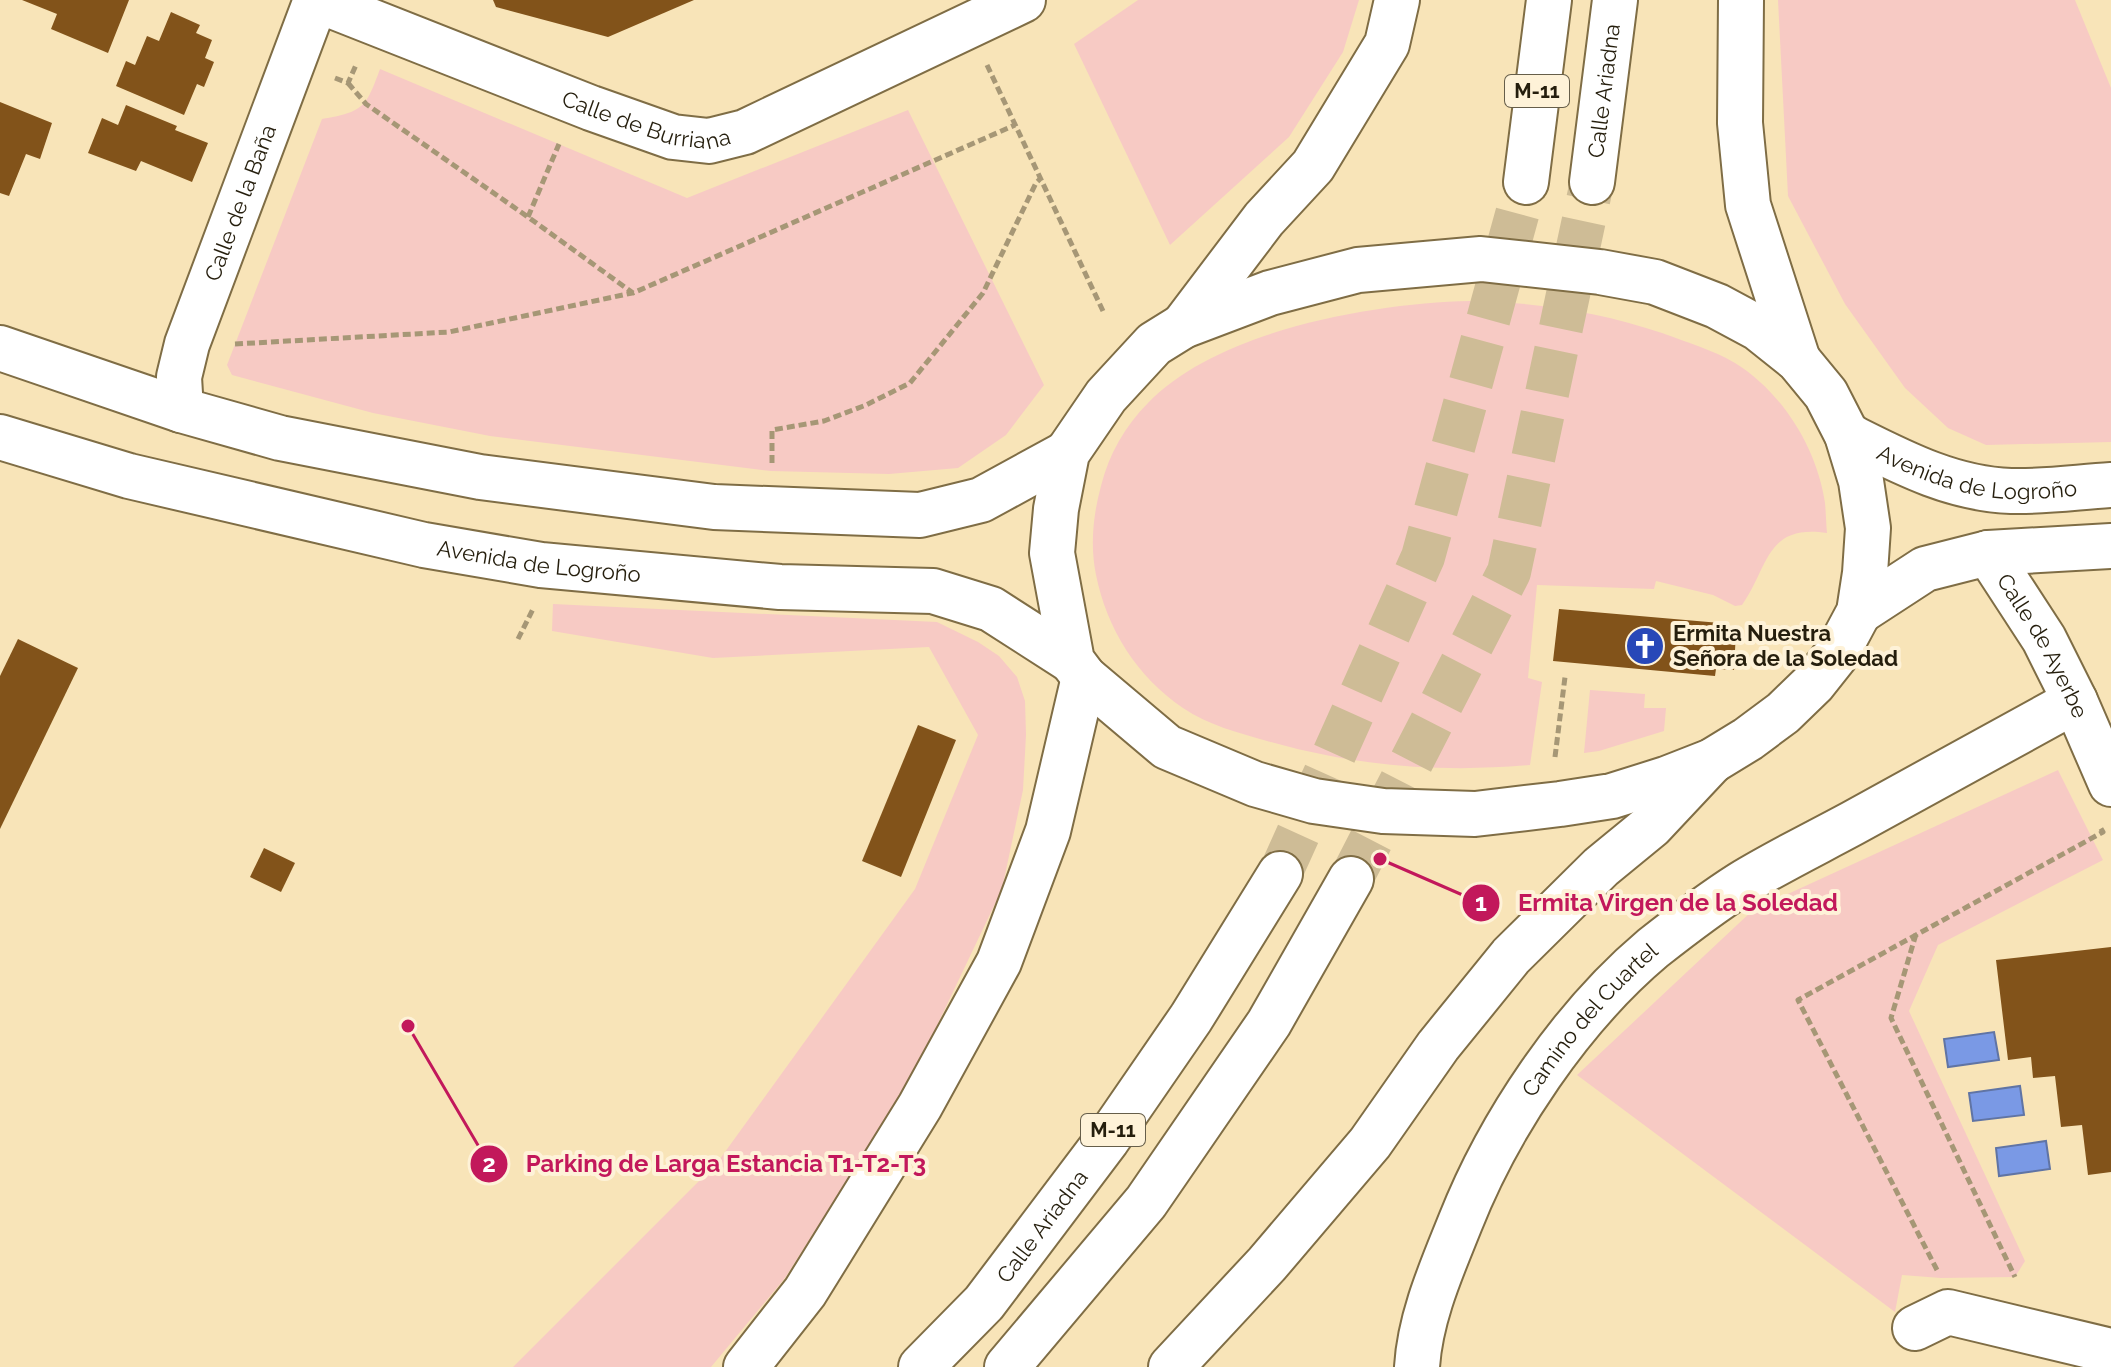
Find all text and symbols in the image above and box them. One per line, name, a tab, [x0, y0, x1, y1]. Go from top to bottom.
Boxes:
street label: Calle Ariadna	[1582, 22, 1625, 159]
road number: M-11	[1505, 75, 1569, 107]
street label: Calle de Burriana	[558, 85, 733, 154]
street label: Calle de la Baña	[199, 121, 281, 284]
street label: Avenida de Logroño	[1873, 439, 2078, 504]
street label: Avenida de Logroño	[435, 534, 642, 587]
street label: Calle de Ayerbe	[1992, 569, 2094, 722]
place label: Ermita Nuestra Señora de la Soledad	[1673, 620, 1898, 671]
church icon: Ermita Nuestra Señora de la Soledad	[1624, 625, 1666, 667]
callout: Ermita Virgen de la Soledad	[1461, 879, 1854, 927]
text: 1	[1475, 888, 1487, 917]
text: Ermita Virgen de la Soledad	[1518, 888, 1838, 917]
street label: Camino del Cuartel	[1516, 937, 1663, 1101]
road number: M-11	[1081, 1114, 1145, 1146]
callout: Parking de Larga Estancia T1-T2-T3	[469, 1140, 942, 1188]
text: 2	[482, 1149, 496, 1178]
text: Parking de Larga Estancia T1-T2-T3	[526, 1149, 926, 1178]
street label: Calle Ariadna	[991, 1165, 1093, 1288]

